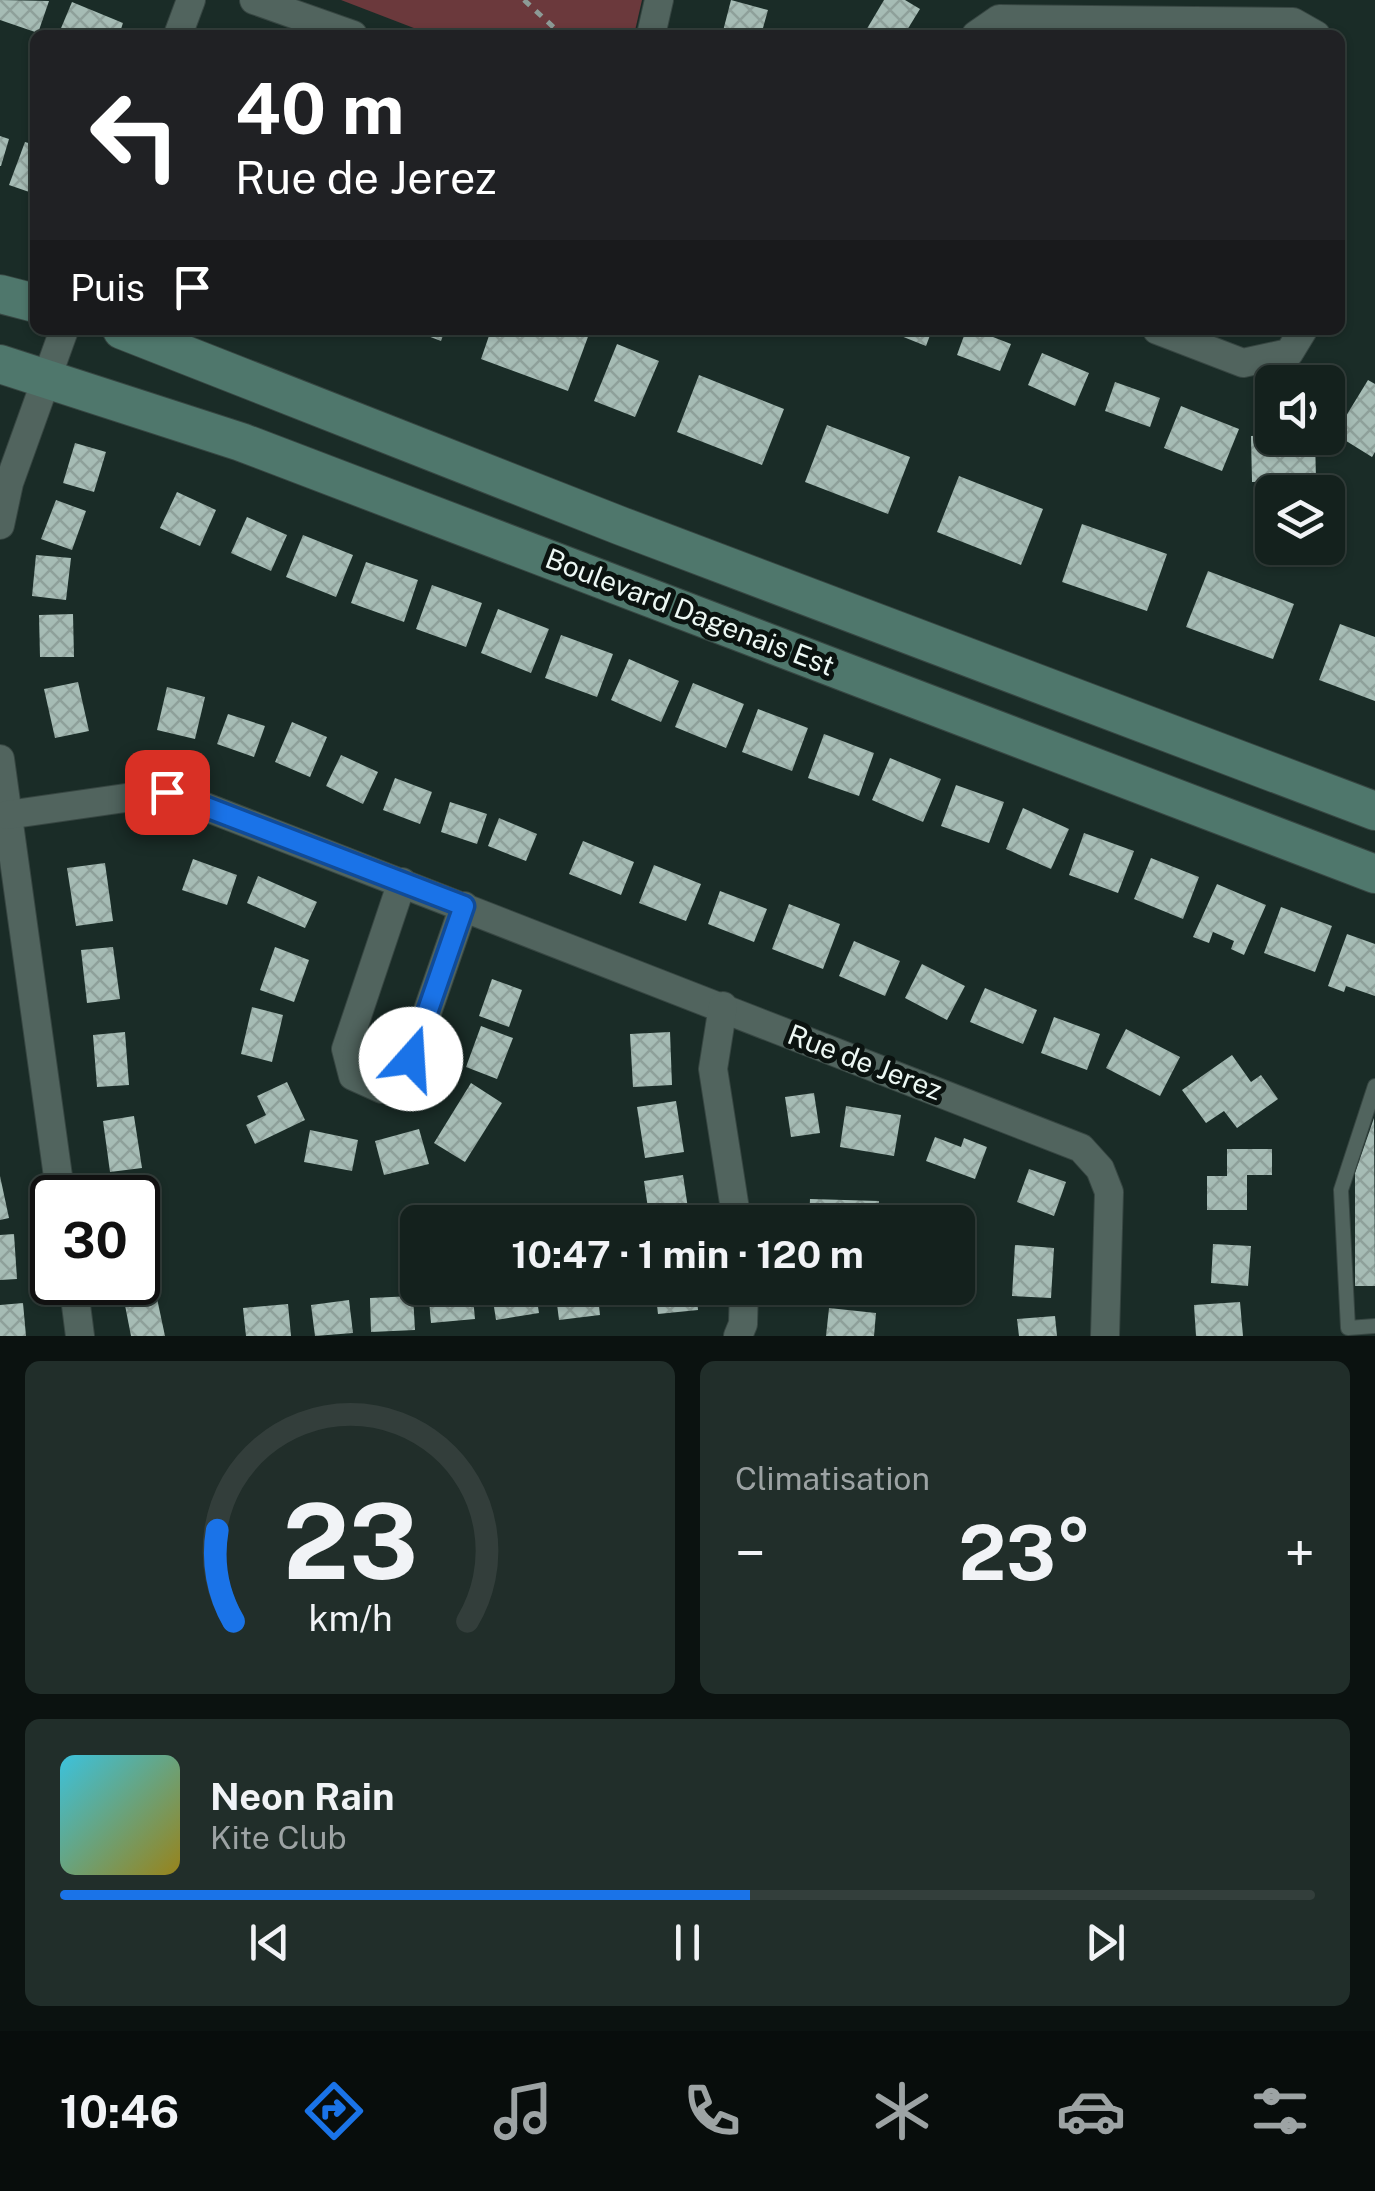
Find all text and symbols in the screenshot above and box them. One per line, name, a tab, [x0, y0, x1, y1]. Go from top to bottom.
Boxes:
text: 40 m	[235, 67, 405, 150]
icon: left	[70, 70, 200, 200]
text: Rue de Jerez	[235, 151, 497, 204]
icon: arrive	[165, 260, 220, 315]
text: Puis	[70, 265, 145, 310]
map controls	[1255, 365, 1345, 565]
button: sound	[1255, 365, 1345, 455]
button: layers	[1255, 475, 1345, 565]
street label: Boulevard Dagenais Est	[541, 541, 839, 682]
pin	[125, 750, 210, 835]
icon: arrive	[140, 765, 195, 820]
position arrow	[359, 1007, 463, 1111]
street label: Rue de Jerez	[783, 1017, 947, 1106]
speed limit sign: 30	[30, 1175, 160, 1305]
text: 10:47 · 1 min · 120 m	[511, 1232, 864, 1277]
text: Climatisation	[735, 1460, 930, 1497]
text: 23	[282, 1480, 418, 1602]
text: 23°	[958, 1509, 1092, 1597]
text: −	[735, 1521, 766, 1585]
text: +	[1285, 1521, 1315, 1585]
text: km/h	[308, 1597, 392, 1639]
text: Neon Rain	[210, 1774, 394, 1819]
text: Kite Club	[210, 1819, 347, 1856]
icon: previous	[242, 1915, 297, 1970]
icon: pause	[660, 1915, 715, 1970]
icon: next	[1078, 1915, 1133, 1970]
icon: directions	[299, 2076, 369, 2146]
icon: music	[488, 2076, 558, 2146]
icon: phone	[677, 2076, 747, 2146]
icon: climate	[867, 2076, 937, 2146]
icon: car	[1056, 2076, 1126, 2146]
icon: filters	[1245, 2076, 1315, 2146]
text: 10:46	[60, 2085, 179, 2138]

